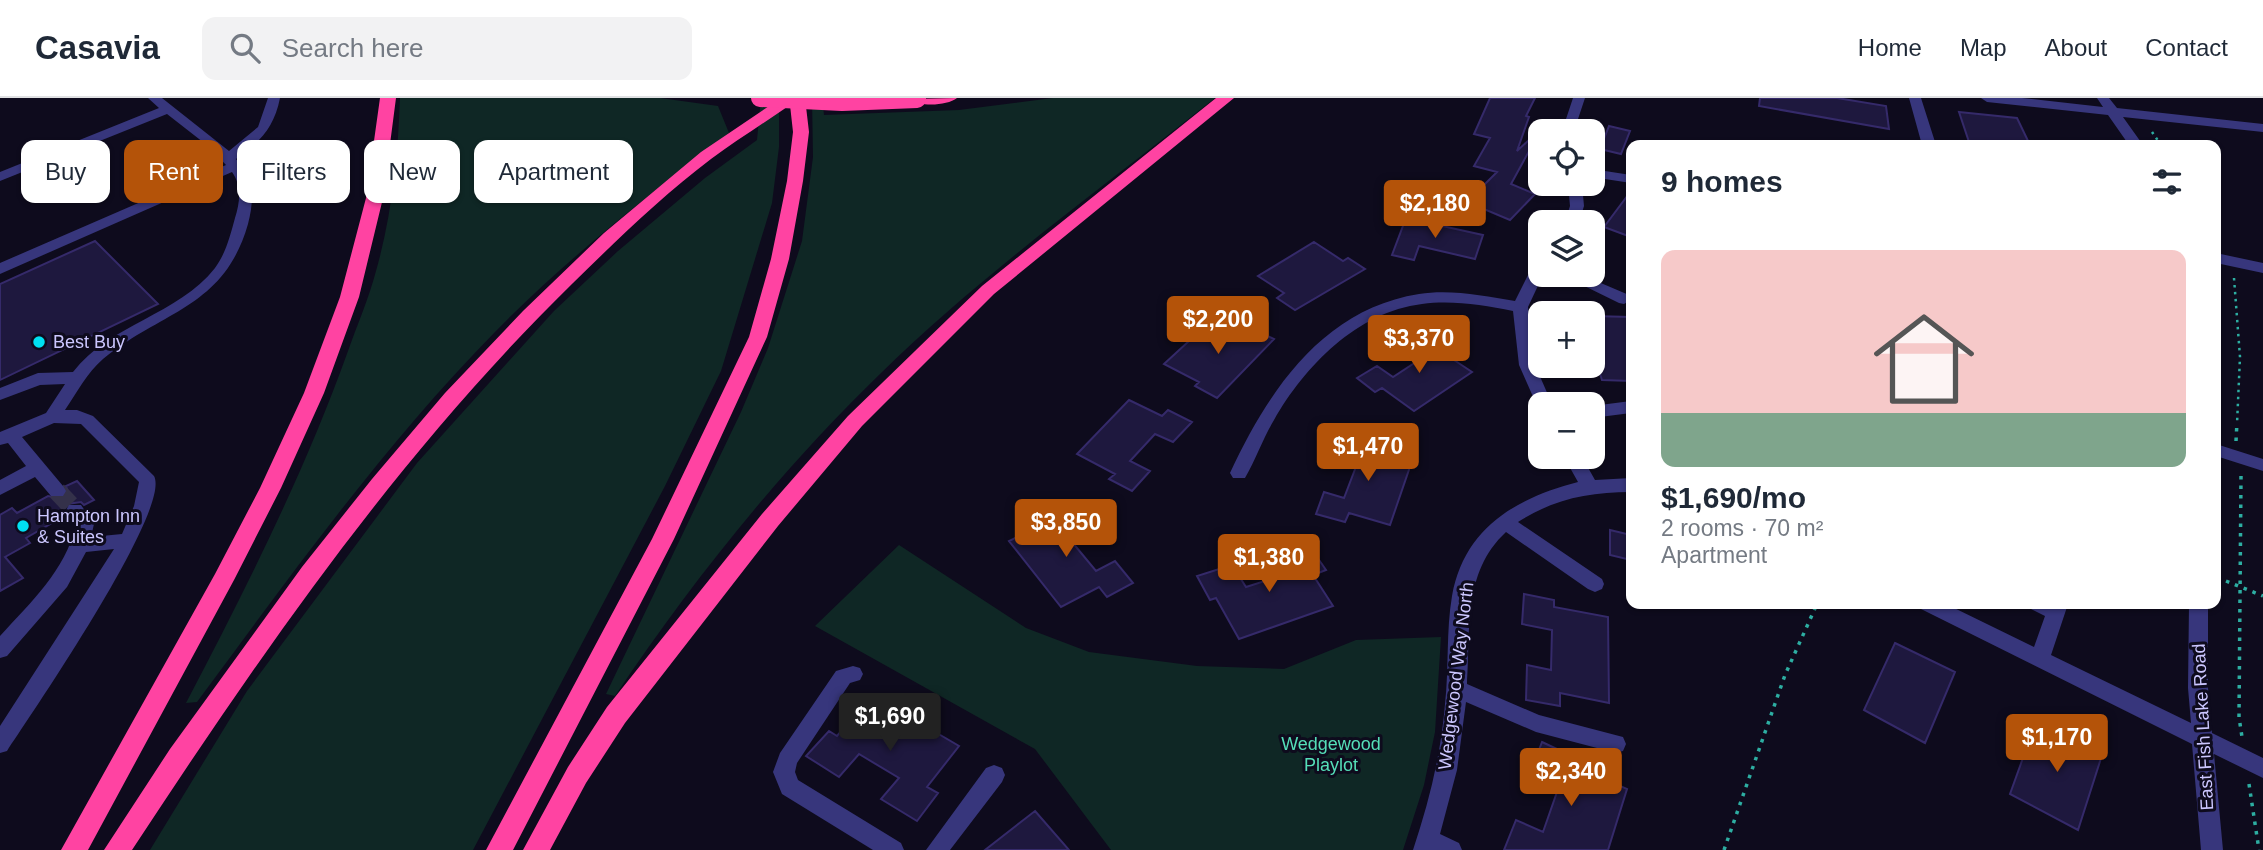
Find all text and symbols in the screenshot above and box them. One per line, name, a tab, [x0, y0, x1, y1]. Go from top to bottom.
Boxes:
search box	[202, 17, 692, 80]
text: Casavia	[35, 29, 160, 66]
icon: search	[226, 29, 264, 67]
text: Search here	[282, 33, 423, 63]
text: Home	[1858, 34, 1922, 61]
text: Map	[1960, 34, 2007, 61]
text: About	[2045, 34, 2107, 61]
text: Contact	[2145, 34, 2228, 61]
map controls	[1528, 119, 1605, 469]
button: locate	[1528, 119, 1605, 196]
chip: Buy	[21, 140, 110, 203]
chip: Rent	[124, 140, 223, 203]
chip: Filters	[237, 140, 350, 203]
chip: New	[364, 140, 460, 203]
chip: Apartment	[474, 140, 633, 203]
icon: filters	[2148, 163, 2186, 201]
text: 9 homes	[1661, 165, 1783, 198]
pin: $2,180	[1378, 180, 1492, 240]
text: $2,180	[1400, 190, 1470, 216]
button: layers	[1528, 210, 1605, 287]
pin: $2,200	[1161, 296, 1275, 356]
icon: home	[1861, 296, 1987, 422]
button: +	[1528, 301, 1605, 378]
text: $2,200	[1183, 306, 1253, 332]
pin: $3,370	[1362, 316, 1476, 375]
text: $3,370	[1384, 325, 1454, 351]
place label: Best Buy	[53, 332, 125, 352]
marker: Best Buy	[31, 334, 47, 350]
button: −	[1528, 392, 1605, 469]
pin: $1,470	[1311, 424, 1425, 483]
text: $1,470	[1333, 433, 1403, 459]
text: $1,690/mo	[1661, 481, 1806, 514]
pin: $3,850	[1009, 500, 1123, 559]
place label: Hampton Inn & Suites	[37, 506, 140, 547]
text: $3,850	[1031, 509, 1101, 535]
text: 2 rooms · 70 m²	[1661, 515, 1823, 541]
marker: Hampton Inn & Suites	[15, 518, 31, 534]
pin: $1,380	[1212, 534, 1326, 594]
text: Apartment	[1661, 542, 1767, 568]
text: $1,380	[1234, 544, 1304, 570]
street label: Wedgewood Way North	[1435, 581, 1477, 771]
street label: East Fish Lake Road	[2189, 643, 2217, 811]
pin: $1,690	[833, 694, 947, 753]
text: $1,690	[855, 703, 925, 729]
pin: $1,170	[2000, 714, 2114, 774]
text: $1,170	[2022, 724, 2092, 750]
park label: Wedgewood Playlot	[1281, 734, 1381, 775]
pin: $2,340	[1514, 748, 1628, 808]
text: $2,340	[1536, 758, 1606, 784]

